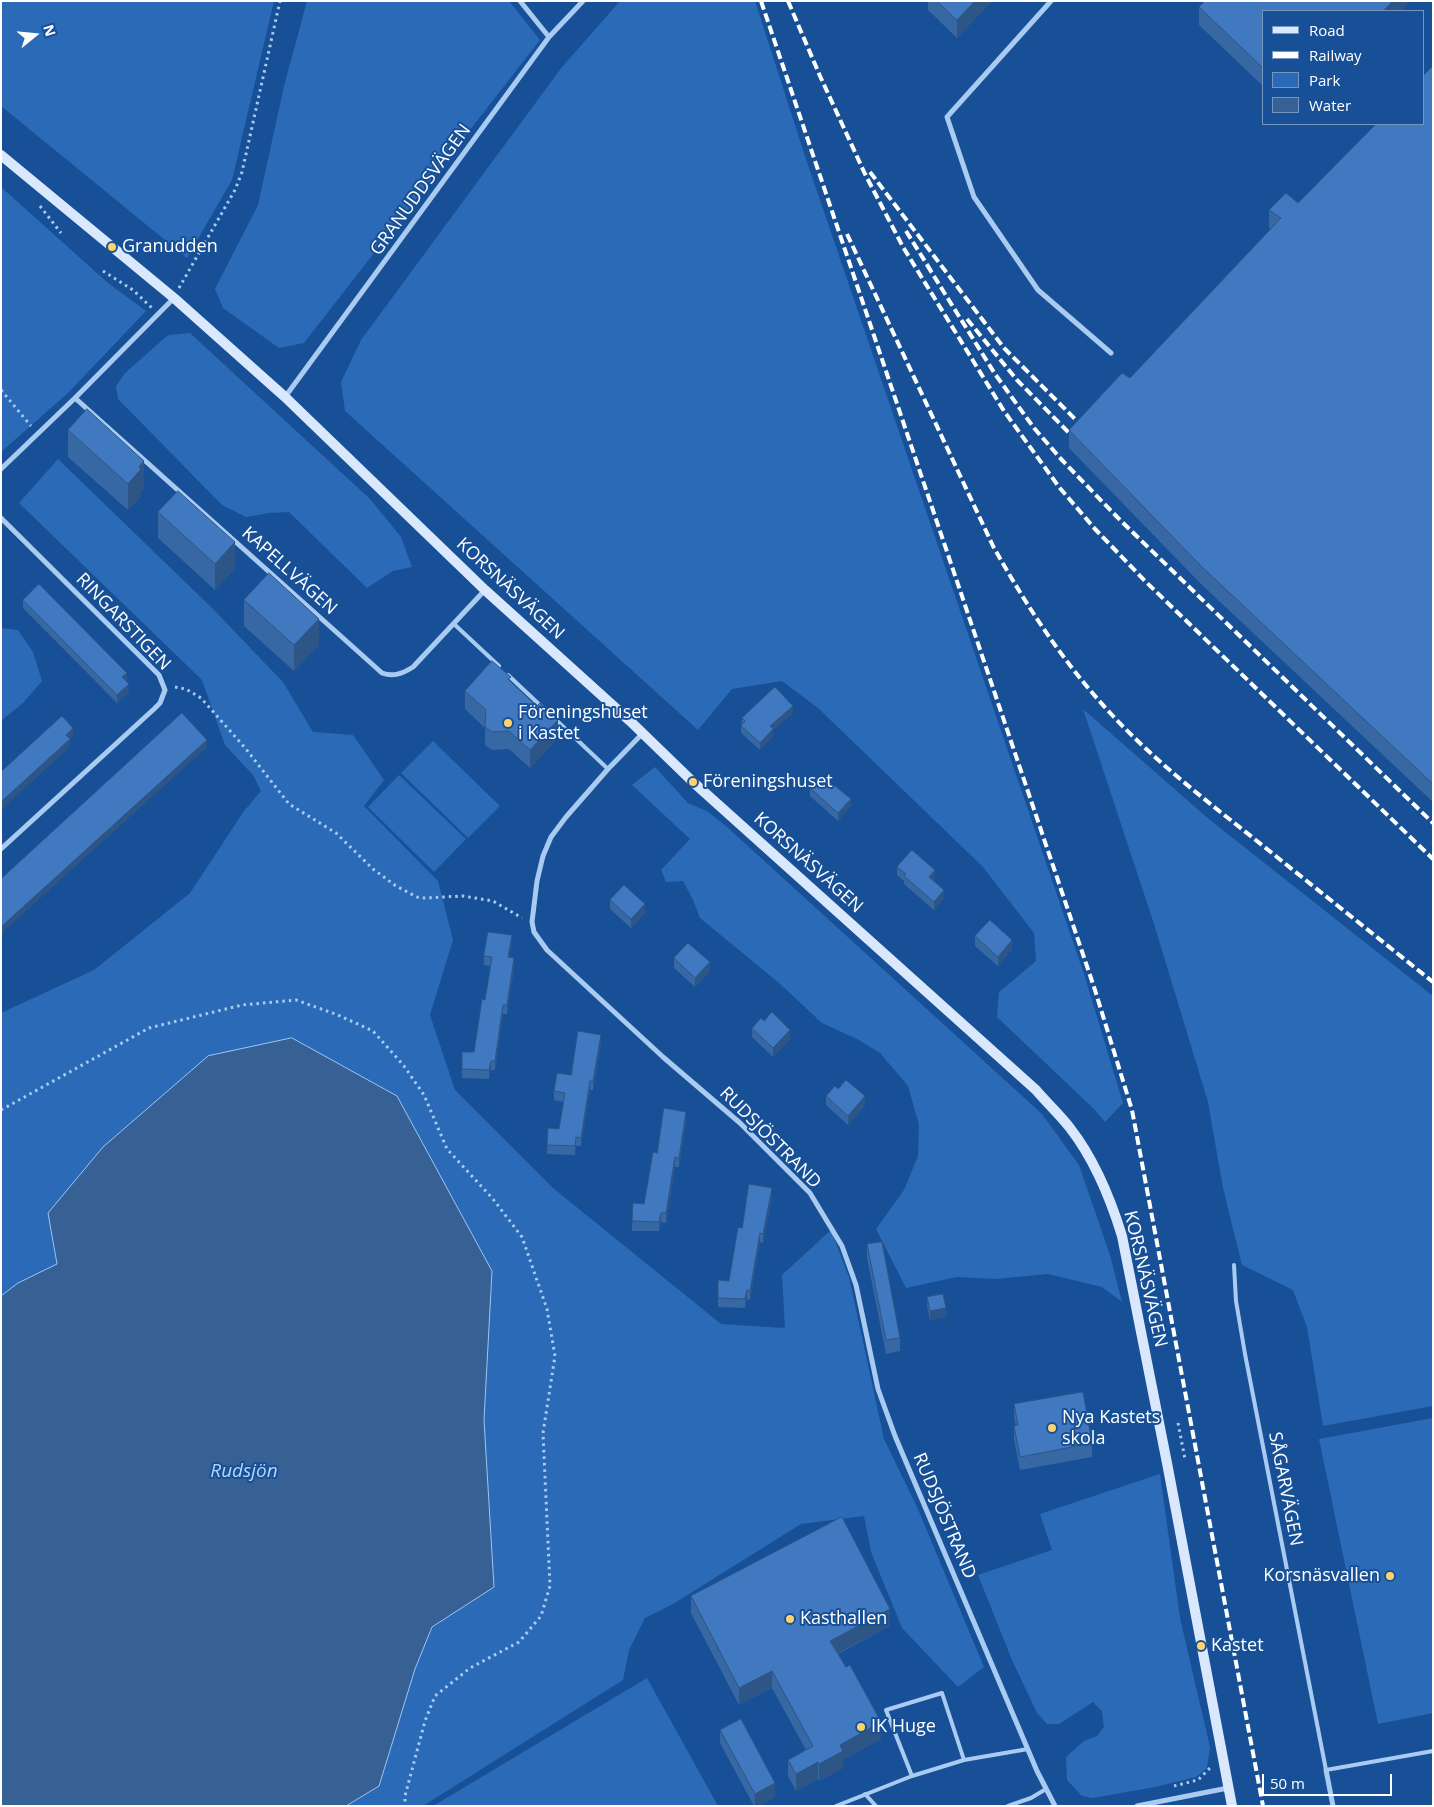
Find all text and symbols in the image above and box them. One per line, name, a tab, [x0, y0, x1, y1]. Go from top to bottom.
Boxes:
north arrow	[10, 10, 60, 60]
legend	[1262, 10, 1424, 125]
text: Road	[1309, 20, 1345, 40]
text: N	[39, 22, 61, 39]
text: Railway	[1309, 45, 1362, 65]
text: Park	[1309, 70, 1340, 90]
text: Water	[1309, 95, 1351, 115]
street label: GRANUDDSVÄGEN	[366, 120, 476, 260]
place label: Granudden	[122, 236, 218, 258]
marker: Granudden	[106, 241, 118, 253]
street label: KAPELLVÄGEN	[237, 523, 341, 619]
street label: KORSNÄSVÄGEN	[452, 534, 568, 644]
street label: RINGARSTIGEN	[71, 569, 175, 675]
place label: Föreningshuset i Kastet	[518, 702, 648, 744]
marker: Föreningshuset i Kastet	[502, 717, 514, 729]
place label: Föreningshuset	[703, 771, 833, 793]
marker: Föreningshuset	[687, 776, 699, 788]
street label: KORSNÄSVÄGEN	[749, 808, 867, 918]
street label: RUDSJÖSTRAND	[715, 1083, 825, 1193]
street label: KORSNÄSVÄGEN	[1119, 1209, 1171, 1349]
place label: Nya Kastets skola	[1062, 1407, 1160, 1450]
marker: Nya Kastets skola	[1046, 1422, 1058, 1434]
street label: SÅGARVÄGEN	[1263, 1430, 1307, 1548]
street label: RUDSJÖSTRAND	[908, 1450, 980, 1582]
water label: Rudsjön	[210, 1461, 278, 1483]
place label: Korsnäsvallen	[1263, 1565, 1380, 1587]
marker: Korsnäsvallen	[1384, 1570, 1396, 1582]
place label: Kasthallen	[800, 1608, 887, 1630]
marker: Kasthallen	[784, 1613, 796, 1625]
place label: Kastet	[1211, 1635, 1264, 1657]
marker: Kastet	[1195, 1640, 1207, 1652]
place label: IK Huge	[871, 1716, 936, 1738]
marker: IK Huge	[855, 1721, 867, 1733]
scale bar	[1264, 1764, 1394, 1796]
text: 50 m	[1270, 1773, 1305, 1793]

